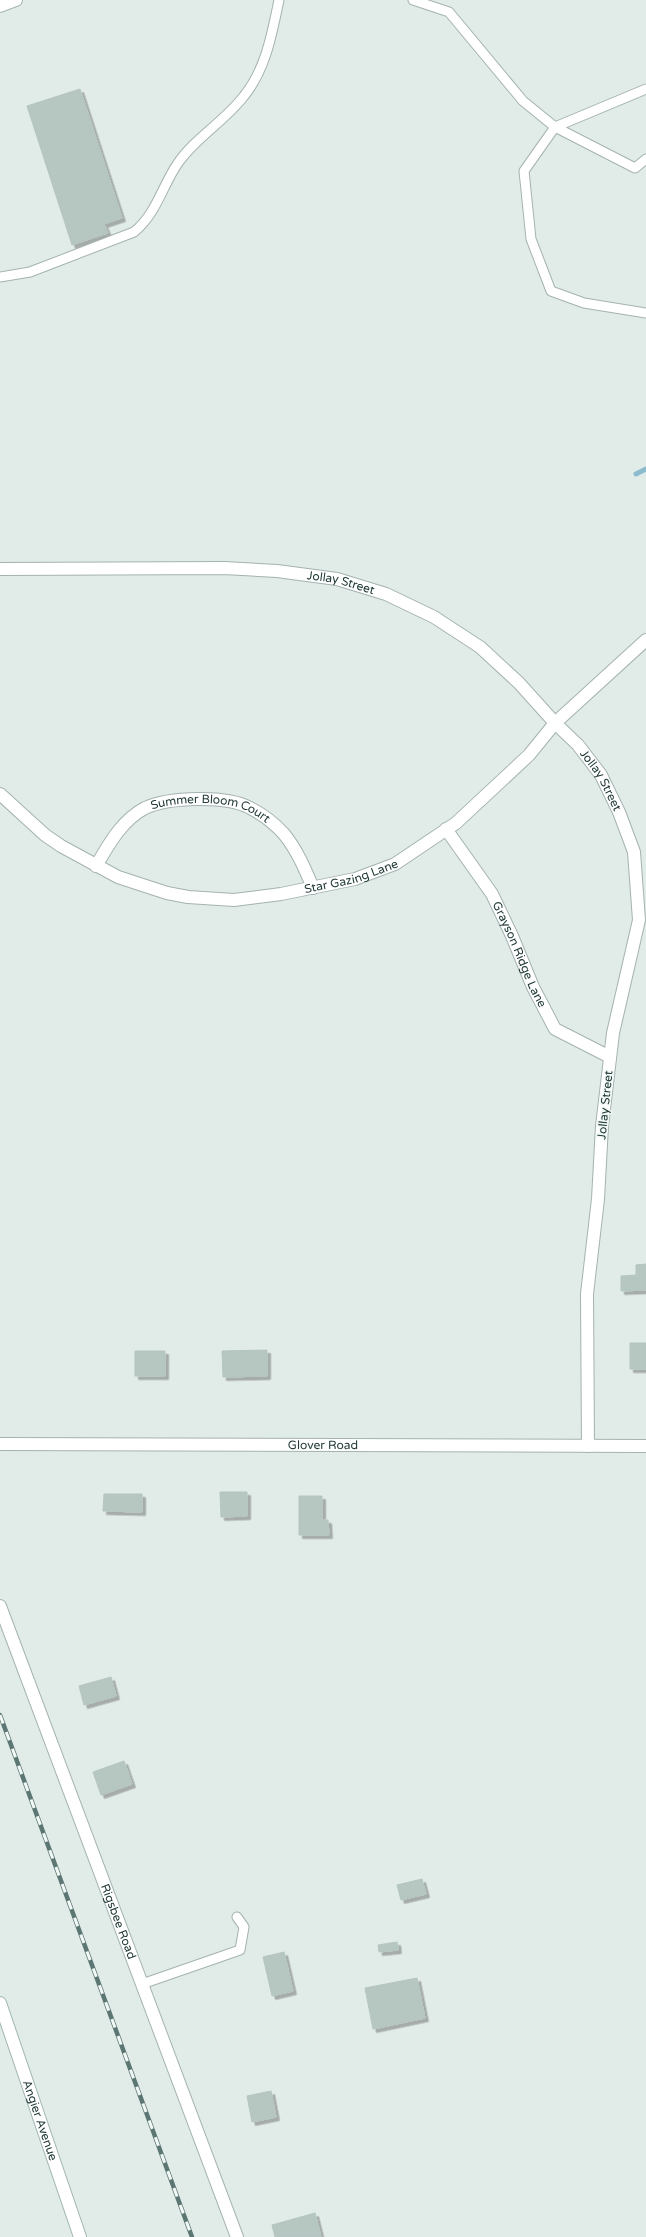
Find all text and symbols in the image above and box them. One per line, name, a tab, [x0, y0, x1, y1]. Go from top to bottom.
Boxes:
street label: Jollay Street	[306, 568, 377, 597]
street label: Jollay Street	[577, 747, 625, 814]
street label: Summer Bloom Court	[149, 792, 273, 826]
street label: Star Gazing Lane	[303, 856, 400, 896]
street label: Grayson Ridge Lane	[490, 899, 550, 1010]
street label: Jollay Street	[594, 1069, 616, 1140]
street label: Glover Road	[288, 1438, 358, 1452]
street label: Rigsbee Road	[98, 1882, 139, 1961]
street label: Angier Avenue	[20, 2078, 60, 2163]

